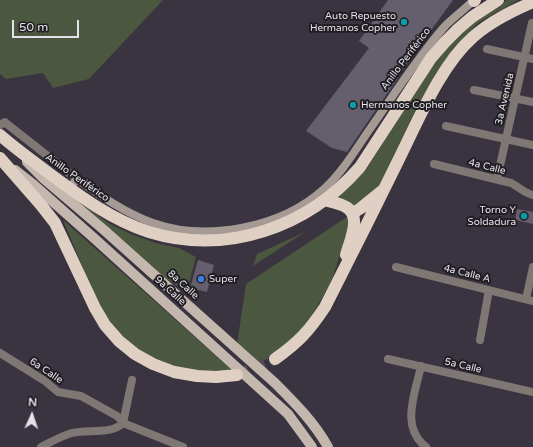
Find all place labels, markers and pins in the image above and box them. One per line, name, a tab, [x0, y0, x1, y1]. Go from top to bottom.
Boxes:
place label: Auto Repuesto Hermanos Copher	[310, 10, 396, 34]
marker: Auto Repuesto Hermanos Copher	[399, 17, 409, 27]
place label: Hermanos Copher	[361, 99, 447, 111]
marker: Hermanos Copher	[348, 100, 358, 110]
place label: Torno Y Soldadura	[467, 204, 516, 228]
marker: Torno Y Soldadura	[519, 211, 529, 221]
place label: Super	[209, 273, 237, 285]
marker: Super	[196, 274, 206, 284]

